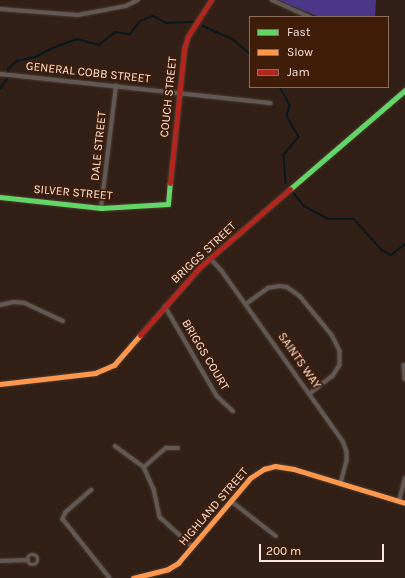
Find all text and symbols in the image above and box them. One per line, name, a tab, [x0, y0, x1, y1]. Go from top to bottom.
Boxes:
legend	[249, 16, 389, 88]
text: Fast	[287, 25, 310, 39]
text: Slow	[287, 45, 313, 59]
street label: COUCH STREET	[158, 56, 180, 138]
street label: GENERAL COBB STREET	[25, 59, 151, 87]
text: Jam	[287, 65, 310, 79]
street label: DALE STREET	[88, 110, 110, 182]
street label: SILVER STREET	[33, 182, 113, 204]
street label: BRIGGS STREET	[168, 219, 240, 287]
street label: BRIGGS COURT	[178, 317, 232, 393]
street label: SAINTS WAY	[274, 330, 324, 392]
street label: HIGHLAND STREET	[176, 465, 252, 549]
scale bar	[261, 536, 386, 562]
text: 200 m	[266, 544, 301, 558]

